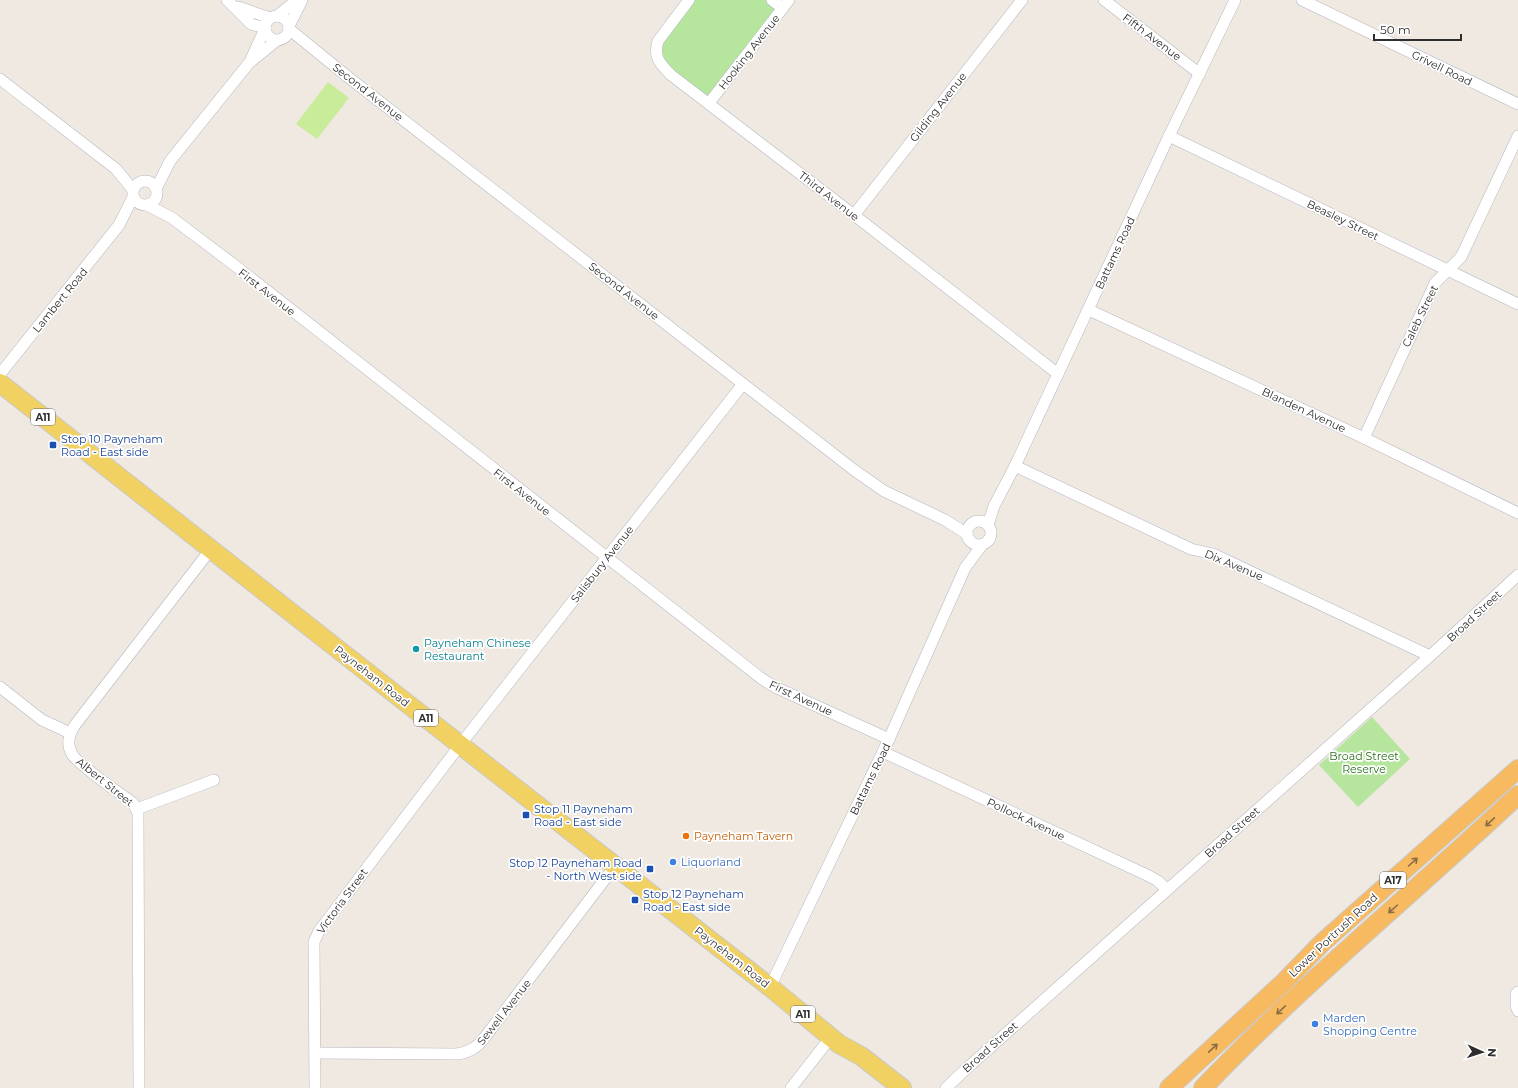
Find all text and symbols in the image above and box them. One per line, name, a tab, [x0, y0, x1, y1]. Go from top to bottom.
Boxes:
street label: Fifth Avenue	[1120, 10, 1184, 64]
street label: Hooking Avenue	[715, 11, 783, 92]
scale bar	[1374, 16, 1461, 42]
text: 50 m	[1380, 22, 1411, 37]
street label: Grivell Road	[1409, 47, 1475, 89]
street label: Second Avenue	[330, 60, 406, 124]
street label: Gilding Avenue	[907, 69, 970, 144]
street label: Third Avenue	[796, 168, 862, 224]
street label: Beasley Street	[1305, 197, 1382, 244]
street label: Battams Road	[1092, 214, 1138, 292]
street label: Second Avenue	[586, 259, 662, 323]
street label: Lambert Road	[30, 265, 90, 335]
street label: First Avenue	[236, 265, 299, 319]
street label: Caleb Street	[1399, 282, 1441, 349]
street label: Blanden Avenue	[1260, 384, 1349, 436]
road number: A11	[31, 409, 55, 425]
place label: Stop 10 Payneham Road - East side	[61, 432, 163, 459]
marker: Stop 10 Payneham Road - East side	[48, 440, 58, 450]
street label: First Avenue	[491, 465, 554, 519]
street label: Salisbury Avenue	[568, 522, 637, 605]
street label: Dix Avenue	[1203, 546, 1266, 584]
street label: Broad Street	[1444, 587, 1505, 645]
place label: Payneham Chinese Restaurant	[424, 636, 531, 663]
street label: Payneham Road	[332, 642, 412, 710]
marker: Payneham Chinese Restaurant	[411, 644, 421, 654]
street label: First Avenue	[767, 677, 835, 719]
road number: A11	[414, 710, 438, 726]
street label: Battams Road	[846, 741, 894, 817]
park label: Broad Street Reserve	[1329, 749, 1399, 776]
street label: Albert Street	[73, 754, 137, 810]
street label: Pollock Avenue	[985, 795, 1068, 843]
place label: Stop 11 Payneham Road - East side	[534, 802, 633, 829]
street label: Broad Street	[1201, 803, 1263, 860]
marker: Stop 11 Payneham Road - East side	[521, 810, 531, 820]
one-way arrow	[1485, 817, 1495, 827]
place label: Payneham Tavern	[694, 829, 793, 843]
marker: Payneham Tavern	[681, 831, 691, 841]
place label: Liquorland	[681, 855, 741, 869]
place label: Stop 12 Payneham Road - North West side	[509, 856, 642, 883]
marker: Liquorland	[668, 857, 678, 867]
one-way arrow	[1408, 858, 1418, 867]
marker: Stop 12 Payneham Road - North West side	[645, 864, 655, 874]
street label: Victoria Street	[313, 865, 371, 937]
road number: A17	[1380, 872, 1406, 888]
place label: Stop 12 Payneham Road - East side	[643, 887, 744, 914]
street label: Lower Portrush Road	[1286, 890, 1380, 980]
marker: Stop 12 Payneham Road - East side	[630, 895, 640, 905]
one-way arrow	[1389, 904, 1399, 913]
street label: Payneham Road	[692, 923, 772, 991]
street label: Sewell Avenue	[474, 976, 534, 1048]
one-way arrow	[1276, 1005, 1286, 1015]
road number: A11	[791, 1006, 815, 1022]
place label: Marden Shopping Centre	[1323, 1011, 1417, 1038]
street label: Broad Street	[959, 1018, 1021, 1075]
marker: Marden Shopping Centre	[1310, 1019, 1320, 1029]
north arrow	[1462, 1032, 1502, 1072]
one-way arrow	[1208, 1043, 1219, 1052]
text: N	[1485, 1048, 1499, 1057]

